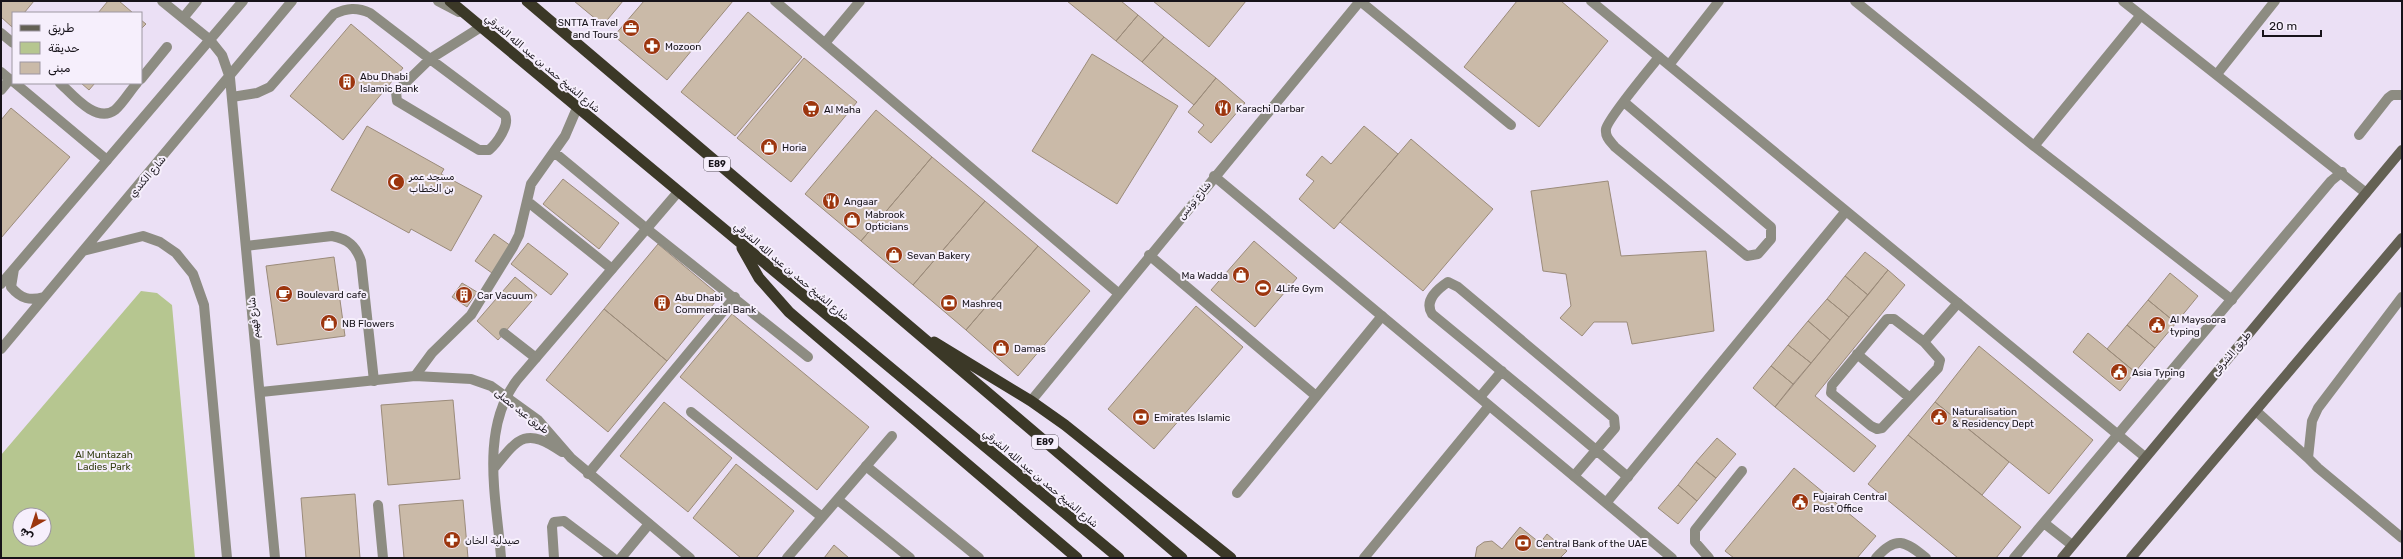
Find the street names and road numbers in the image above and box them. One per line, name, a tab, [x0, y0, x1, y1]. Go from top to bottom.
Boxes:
street label: شارع الشيخ حمد بن عبد الله الشرقي	[481, 12, 602, 117]
street label: شارع الكندي	[127, 153, 169, 201]
road number: E89	[704, 157, 730, 171]
street label: شارع تونس	[1176, 179, 1215, 223]
street label: شارع الشيخ حمد بن عبد الله الشرقي	[730, 220, 851, 325]
street label: شارع فهيم	[246, 296, 263, 339]
street label: طريق الشرقى	[2210, 329, 2254, 378]
street label: طريق عيد مصلى	[492, 387, 551, 437]
street label: شارع الشيخ حمد بن عبد الله الشرقي	[979, 427, 1100, 532]
road number: E89	[1032, 435, 1058, 449]

